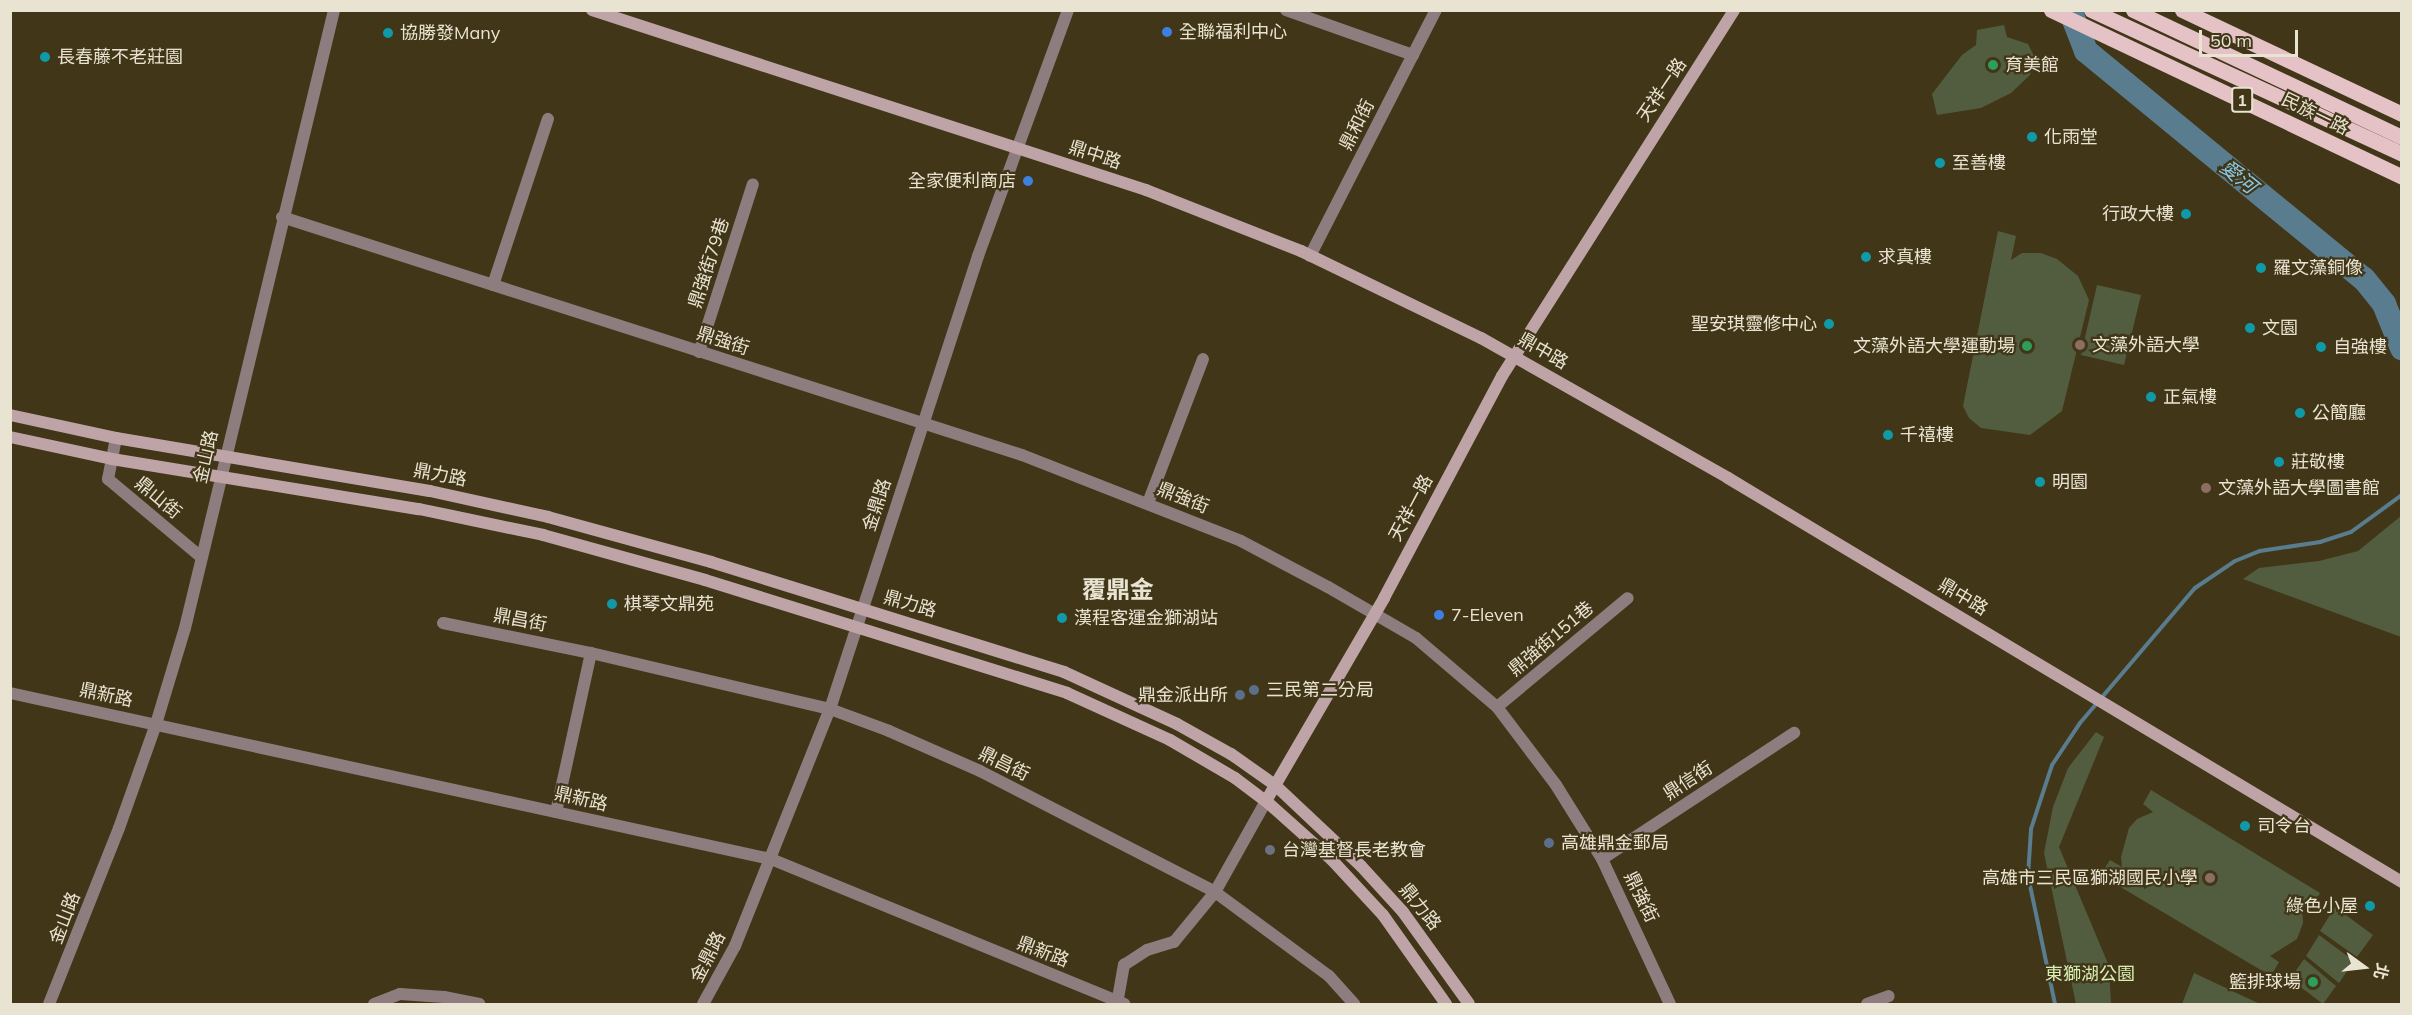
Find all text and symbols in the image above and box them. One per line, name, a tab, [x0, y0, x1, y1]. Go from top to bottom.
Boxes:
scale bar	[2202, 18, 2301, 56]
place label: 全聯福利中心	[1179, 21, 1287, 43]
place label: 協勝發Many	[400, 22, 500, 44]
marker: 全聯福利中心	[1160, 25, 1174, 39]
marker: 協勝發Many	[381, 26, 395, 40]
text: 50 m	[2210, 29, 2252, 52]
place label: 長春藤不老莊園	[57, 46, 183, 68]
marker: 長春藤不老莊園	[38, 50, 52, 64]
street label: 天祥一路	[1633, 54, 1691, 126]
place label: 育美館	[2005, 54, 2059, 76]
marker: 育美館	[1986, 58, 2000, 72]
road number: 1	[2230, 87, 2254, 113]
street label: 民族一路	[2278, 89, 2352, 139]
street label: 鼎和街	[1335, 96, 1379, 154]
place label: 化雨堂	[2044, 126, 2098, 148]
marker: 化雨堂	[2025, 130, 2039, 144]
street label: 鼎中路	[1066, 136, 1124, 174]
place label: 至善樓	[1952, 152, 2006, 174]
water label: 愛河	[2216, 154, 2262, 198]
marker: 至善樓	[1933, 156, 1947, 170]
place label: 全家便利商店	[908, 170, 1016, 192]
marker: 全家便利商店	[1021, 174, 1035, 188]
place label: 行政大樓	[2102, 203, 2174, 225]
marker: 行政大樓	[2179, 207, 2193, 221]
street label: 鼎強街79巷	[684, 215, 734, 311]
place label: 求真樓	[1878, 246, 1932, 268]
marker: 求真樓	[1859, 250, 1873, 264]
place label: 羅文藻銅像	[2273, 257, 2363, 279]
marker: 羅文藻銅像	[2254, 261, 2268, 275]
place label: 聖安琪靈修中心	[1691, 313, 1817, 335]
marker: 聖安琪靈修中心	[1822, 317, 1836, 331]
place label: 文園	[2262, 317, 2298, 339]
marker: 文園	[2243, 321, 2257, 335]
street label: 鼎強街	[694, 322, 752, 360]
street label: 鼎中路	[1514, 328, 1572, 374]
place label: 文藻外語大學	[2092, 334, 2200, 356]
place label: 文藻外語大學運動場	[1853, 335, 2015, 357]
place label: 自強樓	[2333, 336, 2387, 358]
marker: 文藻外語大學	[2073, 338, 2087, 352]
marker: 文藻外語大學運動場	[2020, 339, 2034, 353]
marker: 自強樓	[2314, 340, 2328, 354]
place label: 正氣樓	[2163, 386, 2217, 408]
marker: 正氣樓	[2144, 390, 2158, 404]
place label: 公簡廳	[2312, 402, 2366, 424]
marker: 公簡廳	[2293, 406, 2307, 420]
place label: 千禧樓	[1900, 424, 1954, 446]
street label: 金山路	[189, 428, 223, 486]
marker: 千禧樓	[1881, 428, 1895, 442]
place label: 莊敬樓	[2291, 451, 2345, 473]
marker: 莊敬樓	[2272, 455, 2286, 469]
street label: 鼎力路	[411, 459, 469, 491]
street label: 天祥一路	[1385, 471, 1437, 545]
place label: 明園	[2052, 471, 2088, 493]
street label: 鼎山街	[130, 472, 186, 524]
marker: 明園	[2033, 475, 2047, 489]
street label: 金鼎路	[858, 476, 896, 534]
place label: 文藻外語大學圖書館	[2218, 477, 2380, 499]
street label: 鼎強街	[1154, 478, 1212, 518]
marker: 文藻外語大學圖書館	[2199, 481, 2213, 495]
street label: 鼎中路	[1934, 574, 1992, 620]
district label: 覆鼎金	[1082, 576, 1154, 604]
street label: 鼎力路	[881, 586, 939, 622]
place label: 棋琴文鼎苑	[624, 593, 714, 615]
marker: 棋琴文鼎苑	[605, 597, 619, 611]
street label: 鼎強街151巷	[1504, 597, 1598, 681]
street label: 鼎昌街	[491, 604, 549, 636]
place label: 7-Eleven	[1451, 604, 1524, 626]
place label: 漢程客運金獅湖站	[1074, 607, 1218, 629]
marker: 7-Eleven	[1432, 608, 1446, 622]
marker: 漢程客運金獅湖站	[1055, 611, 1069, 625]
street label: 鼎新路	[77, 679, 135, 711]
place label: 三民第二分局	[1266, 679, 1374, 701]
marker: 三民第二分局	[1247, 683, 1261, 697]
place label: 鼎金派出所	[1138, 684, 1228, 706]
marker: 鼎金派出所	[1233, 688, 1247, 702]
street label: 鼎昌街	[975, 742, 1033, 786]
street label: 鼎信街	[1659, 757, 1717, 805]
street label: 鼎新路	[552, 782, 610, 816]
place label: 司令台	[2257, 815, 2311, 837]
marker: 司令台	[2238, 819, 2252, 833]
place label: 高雄鼎金郵局	[1561, 832, 1669, 854]
marker: 高雄鼎金郵局	[1542, 836, 1556, 850]
place label: 台灣基督長老教會	[1282, 839, 1426, 861]
marker: 台灣基督長老教會	[1263, 843, 1277, 857]
place label: 高雄市三民區獅湖國民小學	[1982, 867, 2198, 889]
street label: 鼎強街	[1619, 868, 1663, 926]
marker: 高雄市三民區獅湖國民小學	[2203, 871, 2217, 885]
street label: 鼎力路	[1395, 879, 1445, 935]
street label: 金山路	[45, 889, 85, 947]
place label: 綠色小屋	[2286, 895, 2358, 917]
marker: 綠色小屋	[2363, 899, 2377, 913]
street label: 金鼎路	[686, 928, 730, 986]
street label: 鼎新路	[1014, 932, 1072, 972]
north arrow	[2334, 937, 2394, 997]
text: 北	[2370, 961, 2393, 982]
park label: 東獅湖公園	[2045, 963, 2135, 985]
place label: 籃排球場	[2229, 971, 2301, 993]
marker: 籃排球場	[2306, 975, 2320, 989]

